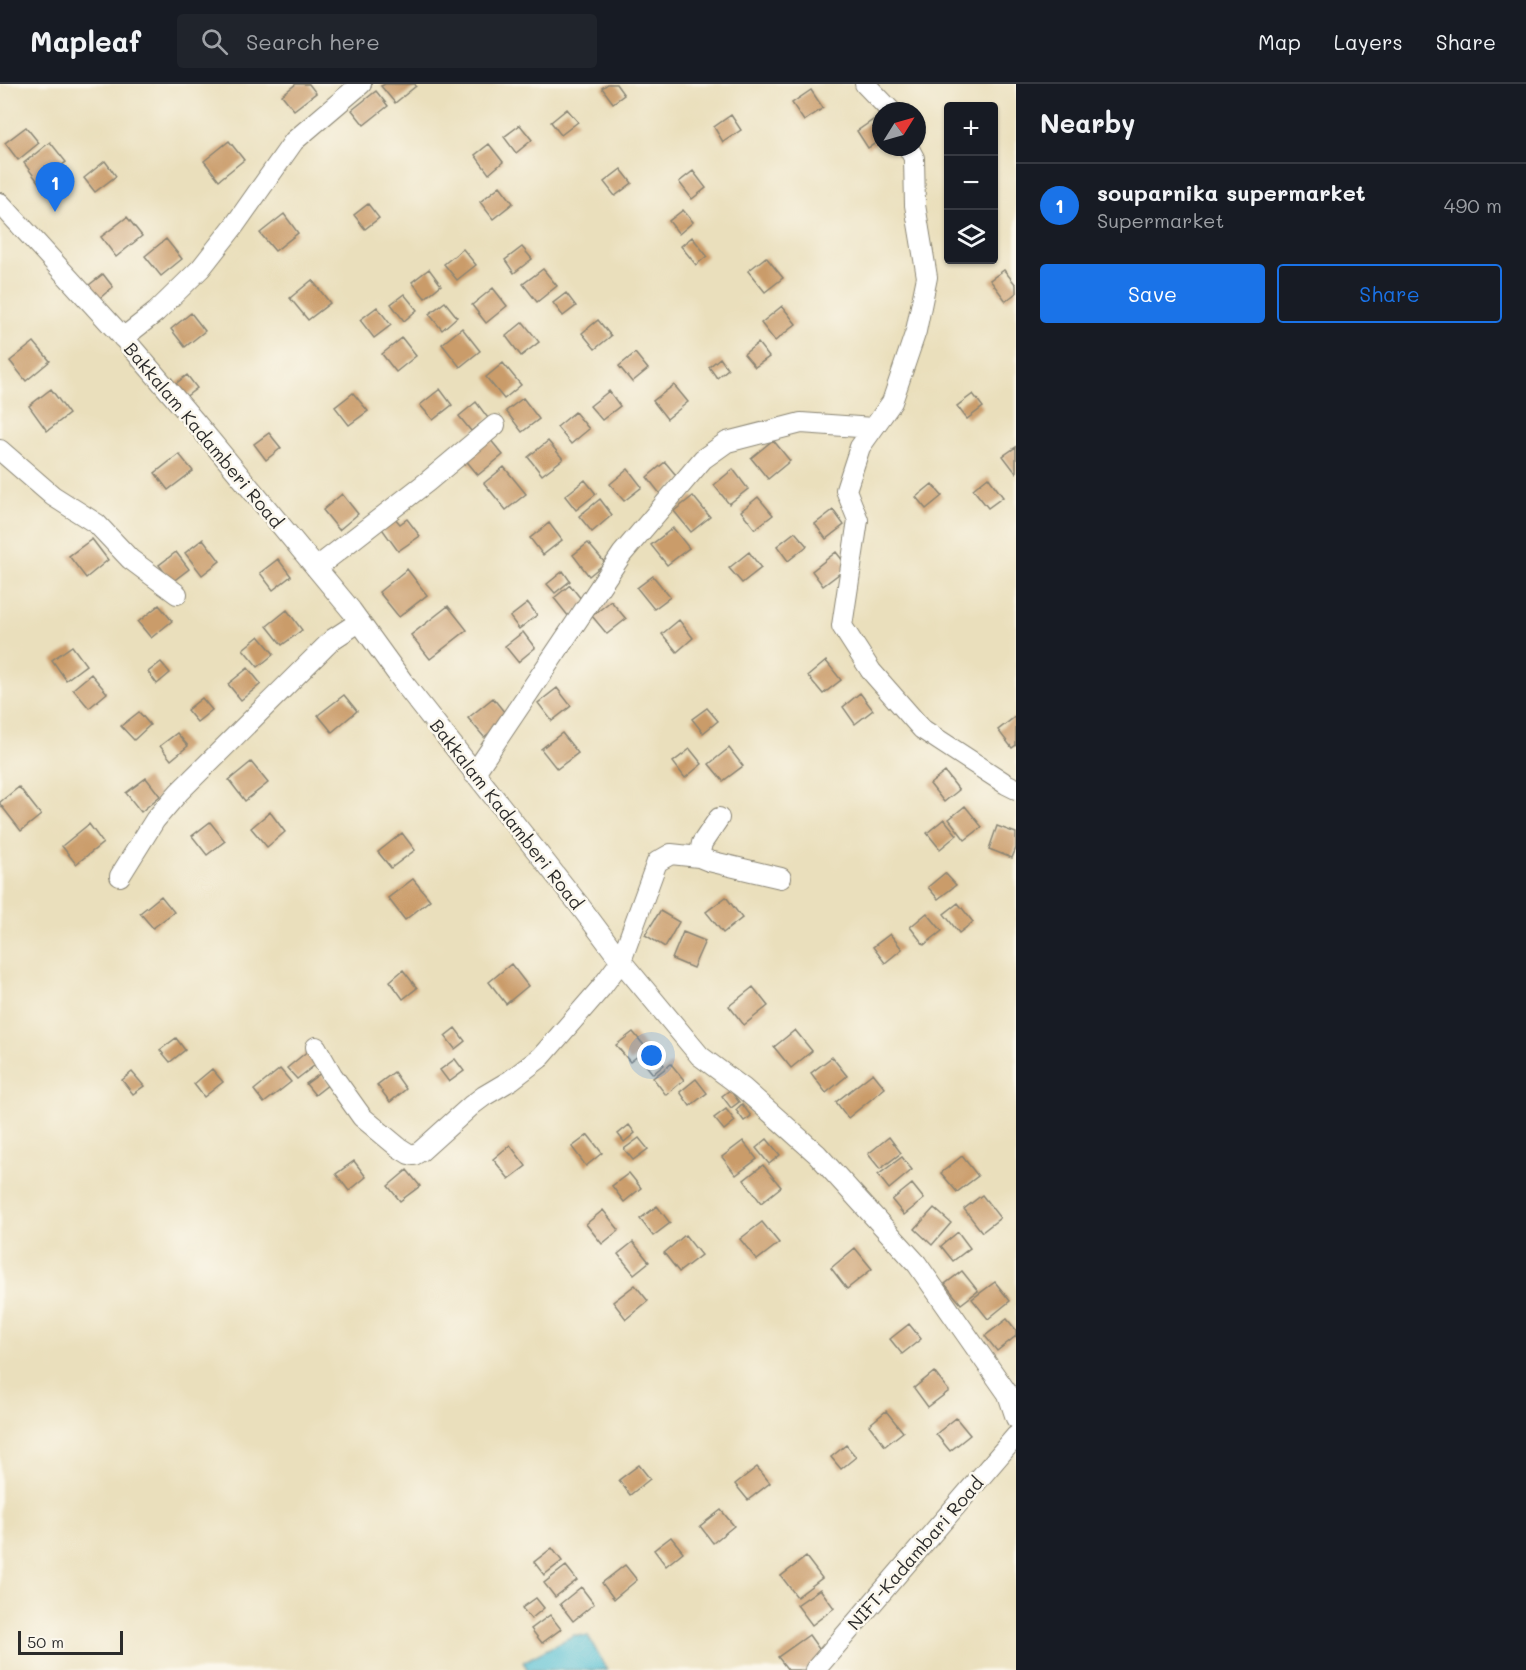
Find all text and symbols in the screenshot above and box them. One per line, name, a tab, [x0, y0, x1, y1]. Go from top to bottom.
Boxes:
search box	[177, 14, 597, 68]
text: Mapleaf	[30, 23, 141, 59]
icon: search	[198, 25, 231, 58]
text: Search here	[246, 27, 380, 56]
text: Map	[1258, 28, 1301, 55]
text: Layers	[1334, 28, 1403, 55]
text: Share	[1436, 28, 1496, 55]
north arrow	[872, 102, 926, 156]
map controls	[944, 102, 998, 264]
button: +	[944, 102, 998, 156]
text: Nearby	[1040, 106, 1135, 140]
button: −	[944, 156, 998, 210]
pin: 1	[36, 162, 74, 212]
text: souparnika supermarket	[1097, 178, 1366, 207]
text: 1	[1055, 192, 1064, 218]
text: 490 m	[1444, 192, 1502, 218]
text: Supermarket	[1097, 207, 1224, 233]
button: layers	[944, 210, 998, 264]
button: Save	[1040, 264, 1265, 323]
button: Share	[1277, 264, 1502, 323]
street label: Bakkalam Kadamberi Road	[119, 337, 289, 533]
street label: Bakkalam Kadamberi Road	[425, 714, 589, 914]
your location	[637, 1041, 666, 1070]
street label: NIFT-Kadambari Road	[842, 1471, 988, 1635]
scale bar	[18, 1628, 123, 1656]
text: 50 m	[27, 1631, 64, 1652]

